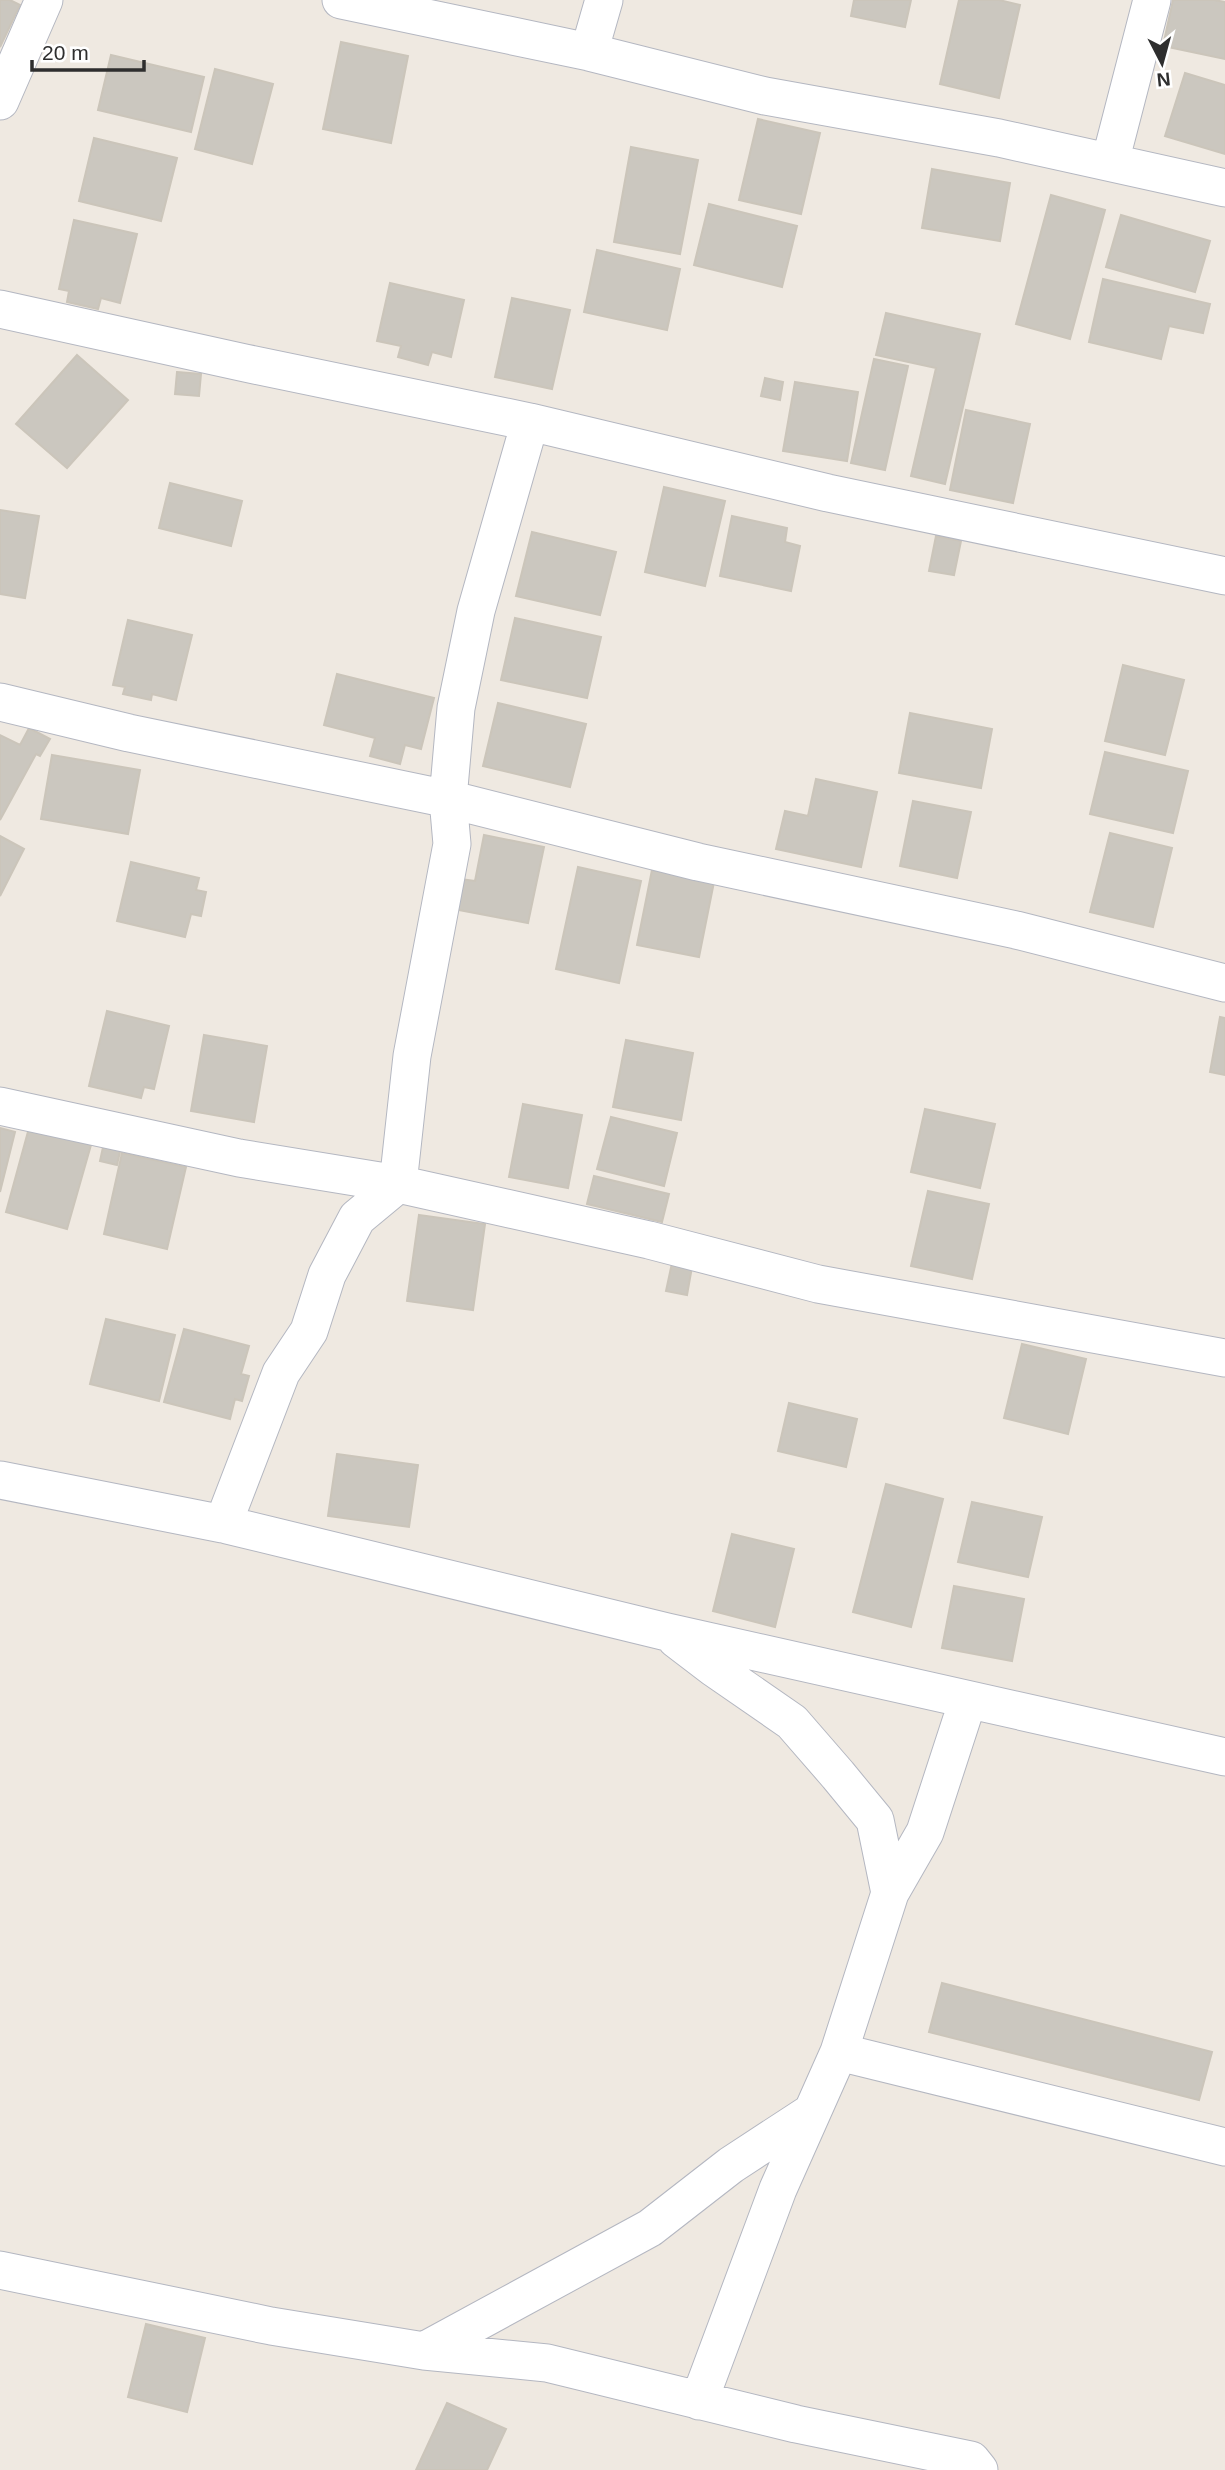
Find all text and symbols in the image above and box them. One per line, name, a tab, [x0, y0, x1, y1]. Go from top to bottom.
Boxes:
scale bar	[32, 28, 144, 72]
north arrow	[1127, 28, 1197, 98]
text: 20 m	[42, 41, 89, 64]
text: N	[1156, 68, 1172, 91]

